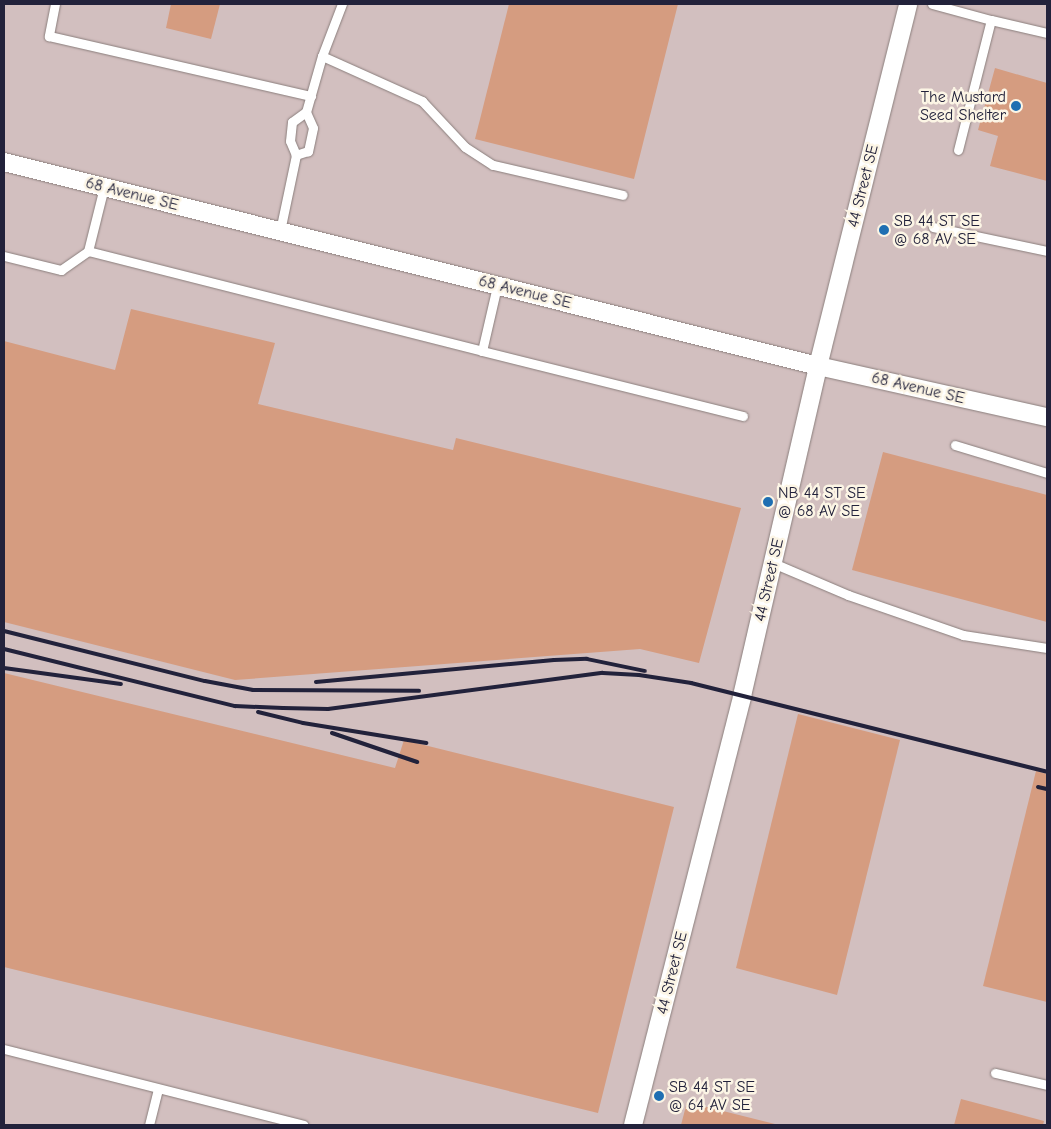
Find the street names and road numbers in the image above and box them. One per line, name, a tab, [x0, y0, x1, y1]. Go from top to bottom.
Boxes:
street label: 44 Street SE	[843, 143, 883, 229]
street label: 68 Avenue SE	[84, 173, 180, 215]
street label: 68 Avenue SE	[477, 271, 573, 313]
street label: 68 Avenue SE	[870, 368, 966, 408]
street label: 44 Street SE	[750, 537, 788, 623]
street label: 44 Street SE	[652, 930, 692, 1016]

